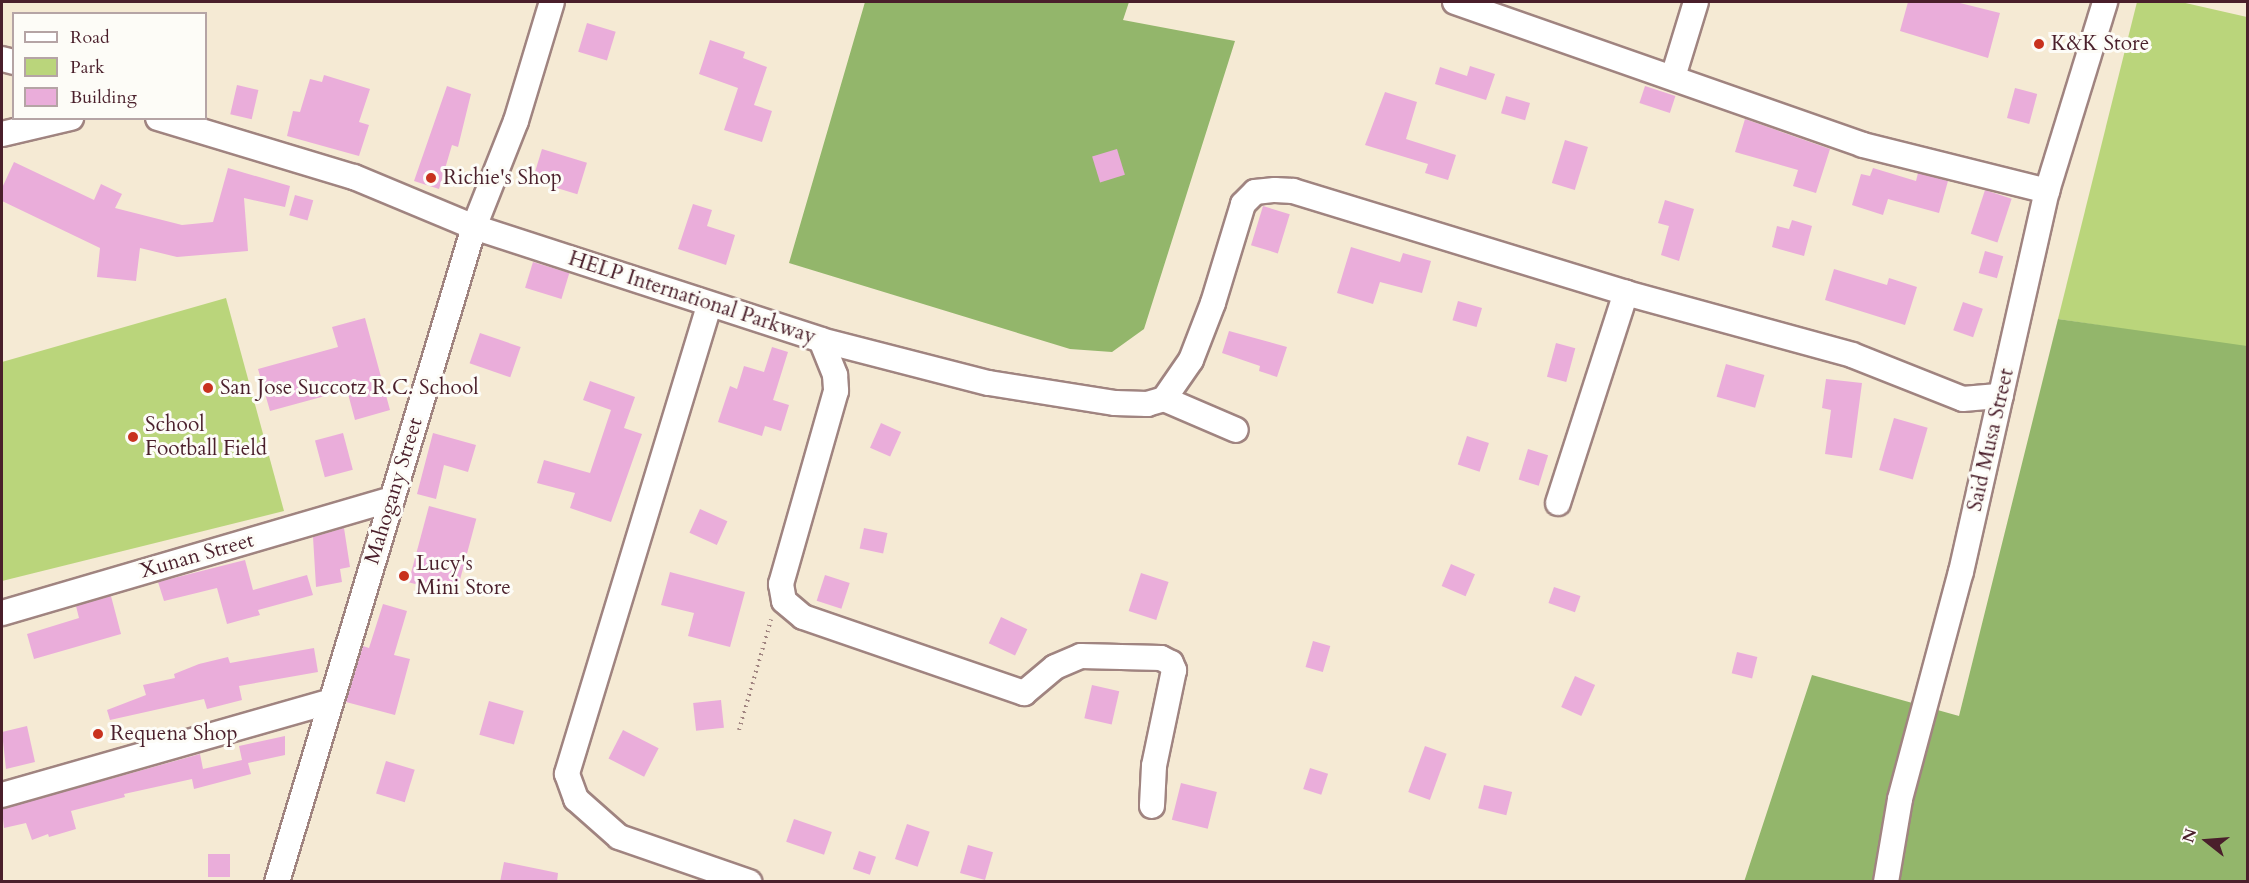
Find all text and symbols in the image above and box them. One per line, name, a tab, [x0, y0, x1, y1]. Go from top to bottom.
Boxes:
legend	[12, 12, 207, 120]
text: Road	[70, 25, 110, 50]
place label: K&K Store	[2051, 31, 2149, 57]
marker: K&K Store	[2032, 37, 2046, 51]
text: Park	[70, 55, 105, 80]
text: Building	[70, 85, 137, 110]
place label: Richie's Shop	[443, 165, 562, 191]
marker: Richie's Shop	[424, 171, 438, 185]
street label: HELP International Parkway	[565, 246, 819, 350]
street label: Said Musa Street	[1962, 366, 2020, 514]
place label: San Jose Succotz R.C. School	[220, 375, 479, 401]
marker: San Jose Succotz R.C. School	[201, 381, 215, 395]
place label: School Football Field	[145, 412, 267, 462]
street label: Mahogany Street	[360, 415, 428, 567]
marker: School Football Field	[126, 430, 140, 444]
street label: Xunan Street	[137, 528, 257, 584]
place label: Lucy's Mini Store	[416, 551, 511, 601]
marker: Lucy's Mini Store	[397, 569, 411, 583]
place label: Requena Shop	[110, 721, 238, 747]
marker: Requena Shop	[91, 727, 105, 741]
north arrow	[2177, 811, 2237, 871]
text: N	[2177, 826, 2202, 846]

